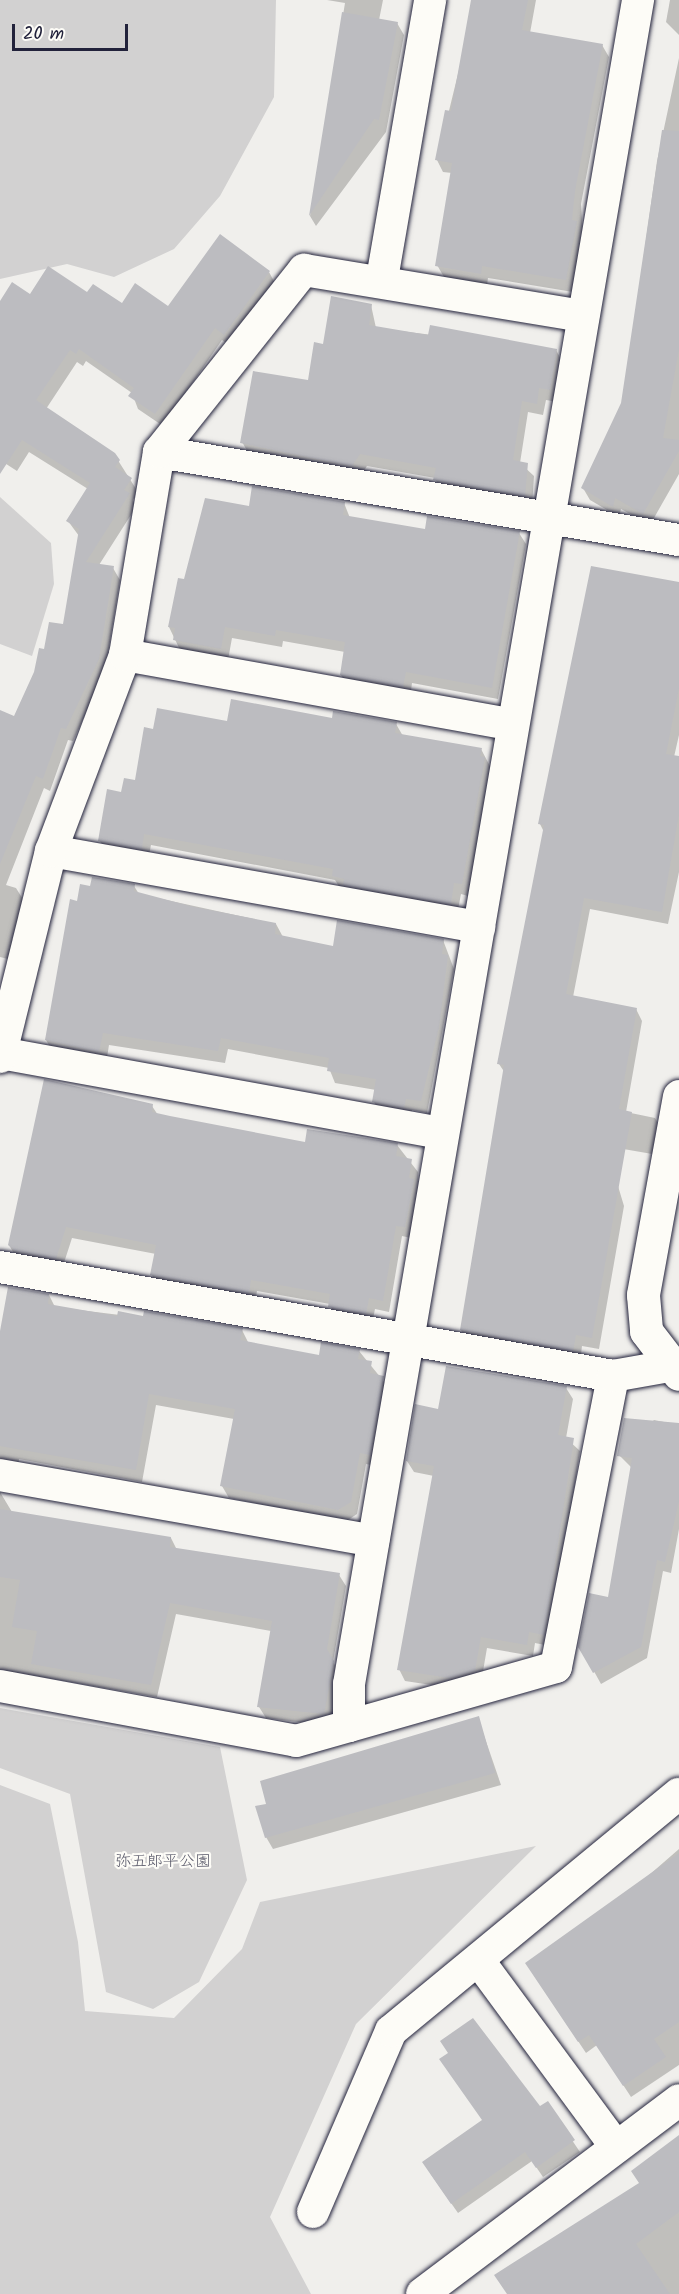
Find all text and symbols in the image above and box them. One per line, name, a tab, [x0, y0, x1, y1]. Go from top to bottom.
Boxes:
scale bar	[15, 12, 130, 50]
text: 20 m	[23, 20, 64, 49]
park label: 弥五郎平公園	[115, 1852, 211, 1872]

